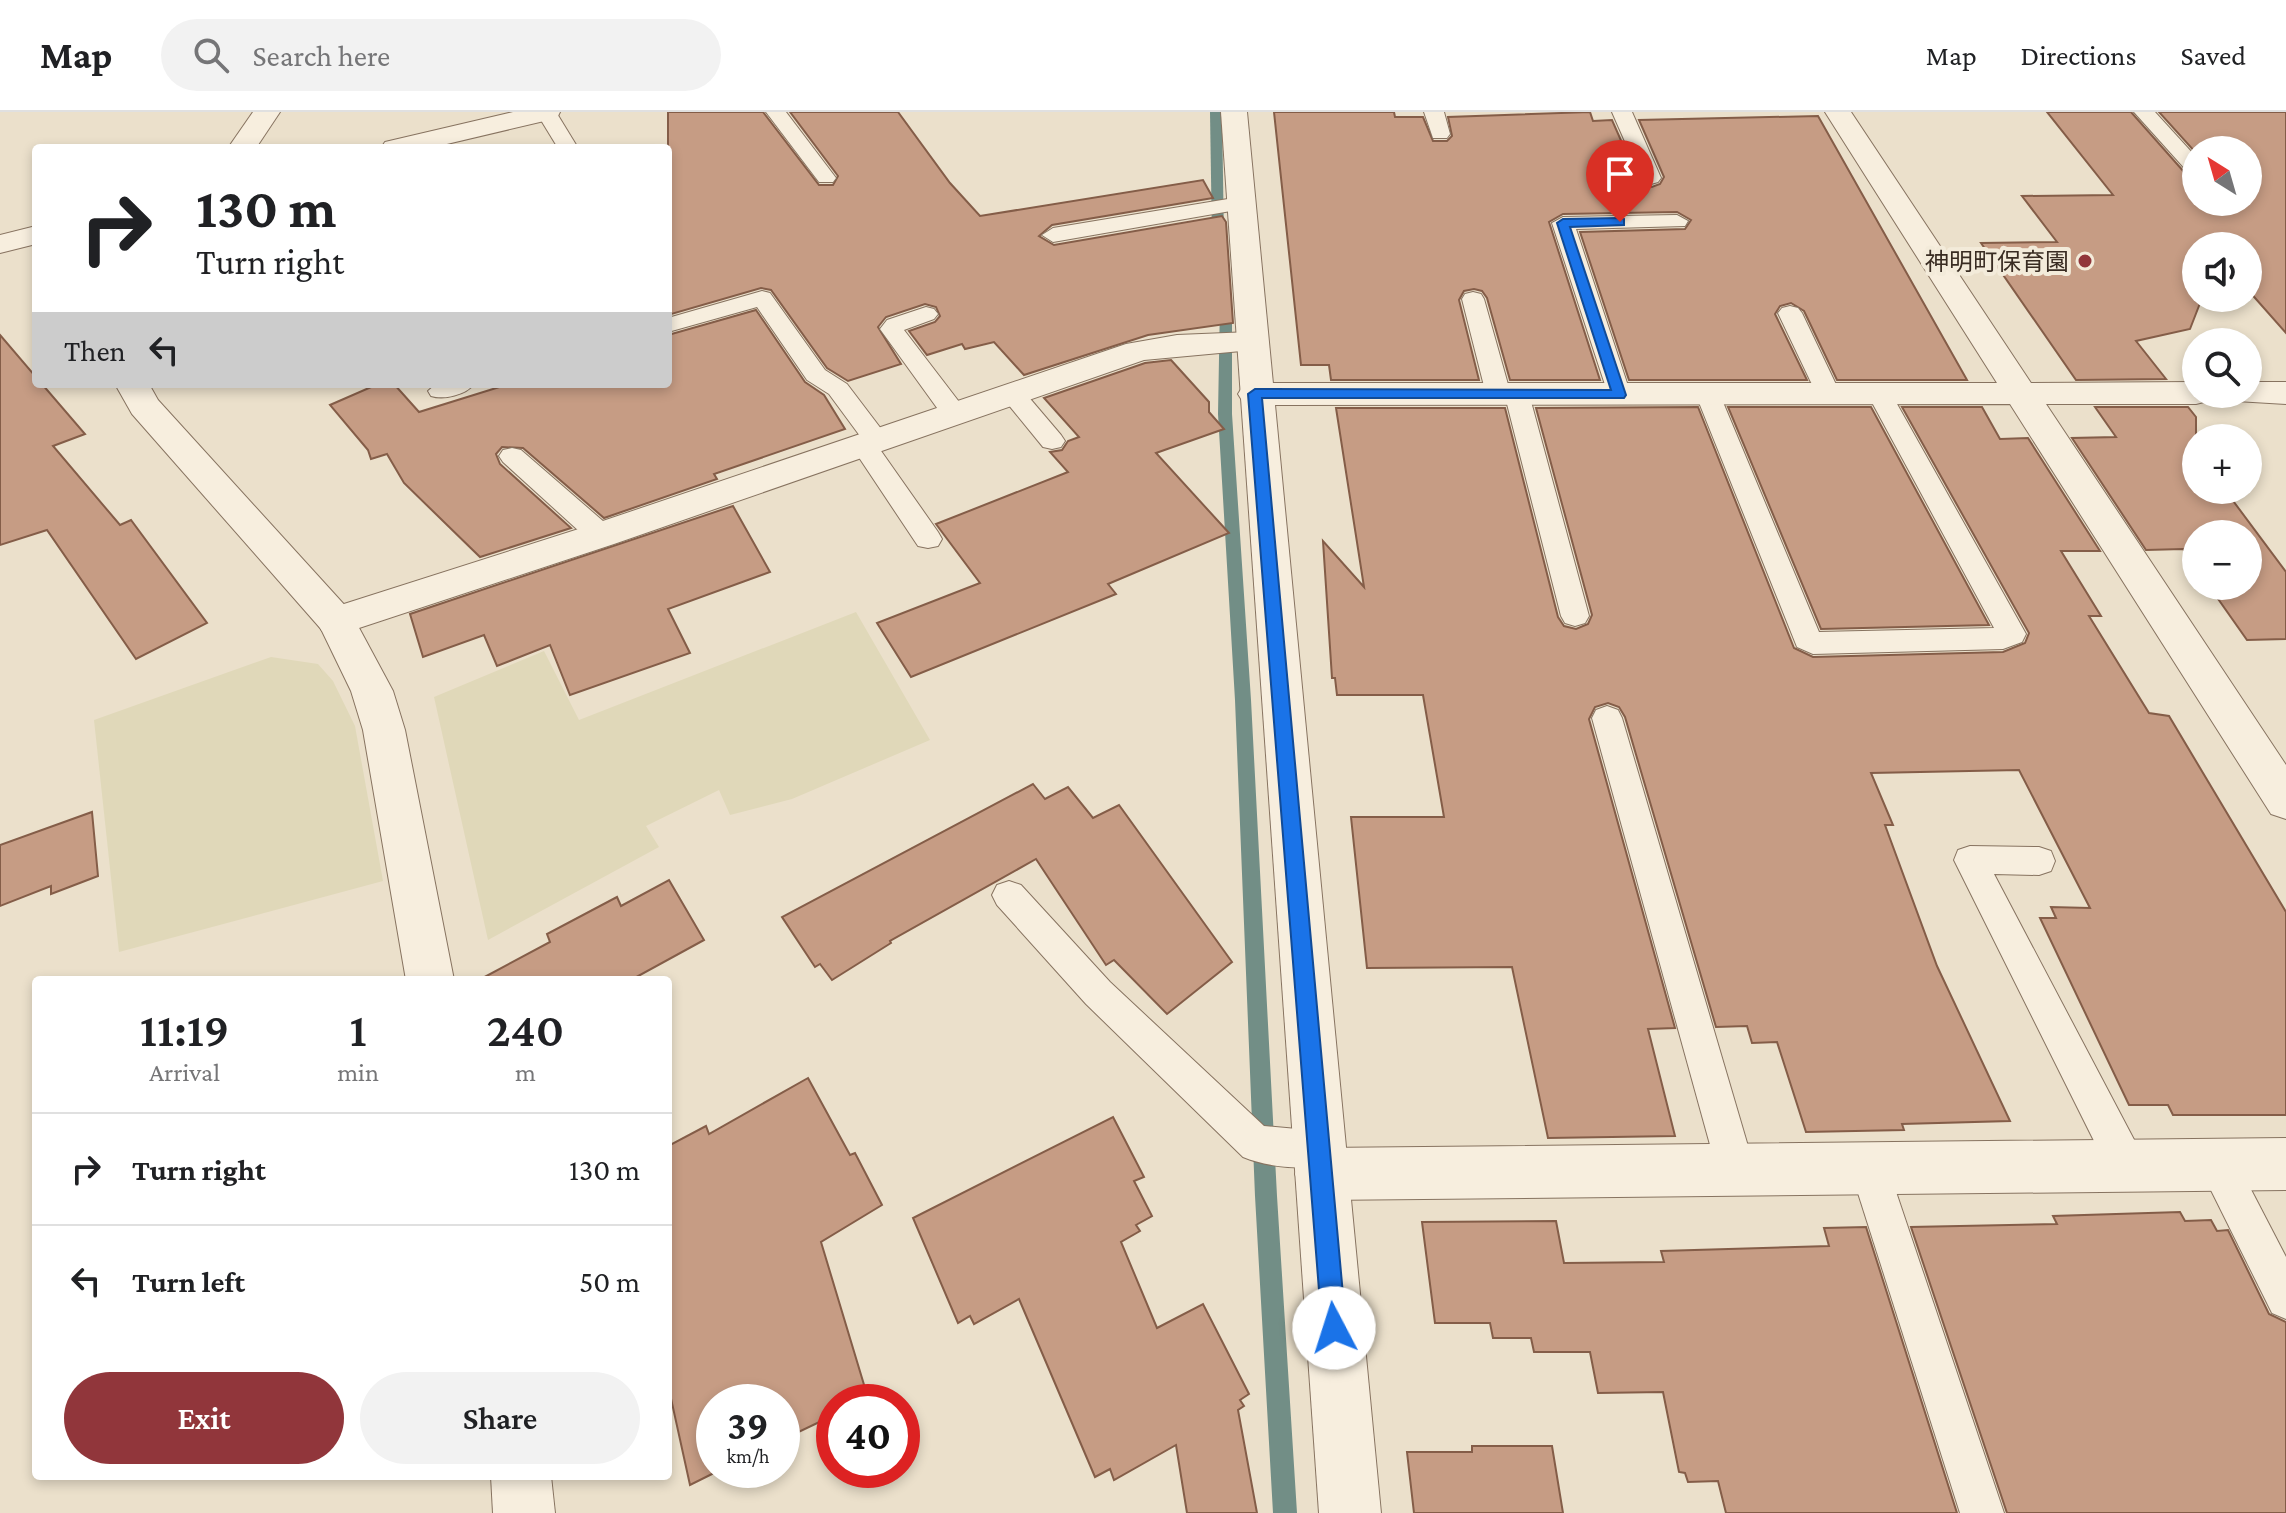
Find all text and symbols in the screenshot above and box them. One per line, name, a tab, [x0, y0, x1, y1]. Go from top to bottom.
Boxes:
search box	[161, 19, 721, 91]
icon: search	[189, 33, 233, 77]
text: Map	[40, 34, 113, 76]
text: Search here	[253, 39, 390, 72]
text: Map	[1926, 40, 1977, 71]
text: Directions	[2021, 40, 2136, 71]
text: Saved	[2180, 40, 2246, 71]
north arrow	[2182, 136, 2262, 216]
map controls	[2182, 136, 2262, 600]
pin	[1586, 140, 1654, 222]
icon: arrive	[1598, 152, 1642, 196]
icon: right	[64, 176, 168, 280]
text: 130 m	[196, 177, 337, 239]
button: sound	[2182, 232, 2262, 312]
text: Turn right	[196, 242, 344, 282]
place label: 神明町保育園	[1925, 248, 2069, 275]
marker: 神明町保育園	[2076, 252, 2094, 270]
icon: left	[142, 328, 186, 372]
button: search	[2182, 328, 2262, 408]
text: Then	[64, 334, 126, 367]
button: +	[2182, 424, 2262, 504]
button: −	[2182, 520, 2262, 600]
text: 11:19	[140, 1003, 229, 1056]
text: 1	[349, 1003, 367, 1056]
text: 240	[487, 1003, 564, 1056]
text: Arrival	[149, 1058, 220, 1087]
text: min	[337, 1058, 379, 1087]
text: m	[515, 1058, 536, 1087]
icon: right	[64, 1147, 108, 1191]
text: Turn right	[132, 1153, 266, 1186]
text: 130 m	[569, 1153, 640, 1186]
icon: left	[64, 1259, 108, 1303]
text: Turn left	[132, 1265, 245, 1298]
text: 50 m	[579, 1265, 640, 1298]
position arrow	[1292, 1286, 1376, 1370]
button: Exit	[64, 1372, 344, 1464]
button: Share	[360, 1372, 640, 1464]
speed limit sign: 40	[816, 1384, 920, 1488]
text: 39	[727, 1403, 769, 1448]
text: km/h	[726, 1445, 770, 1467]

